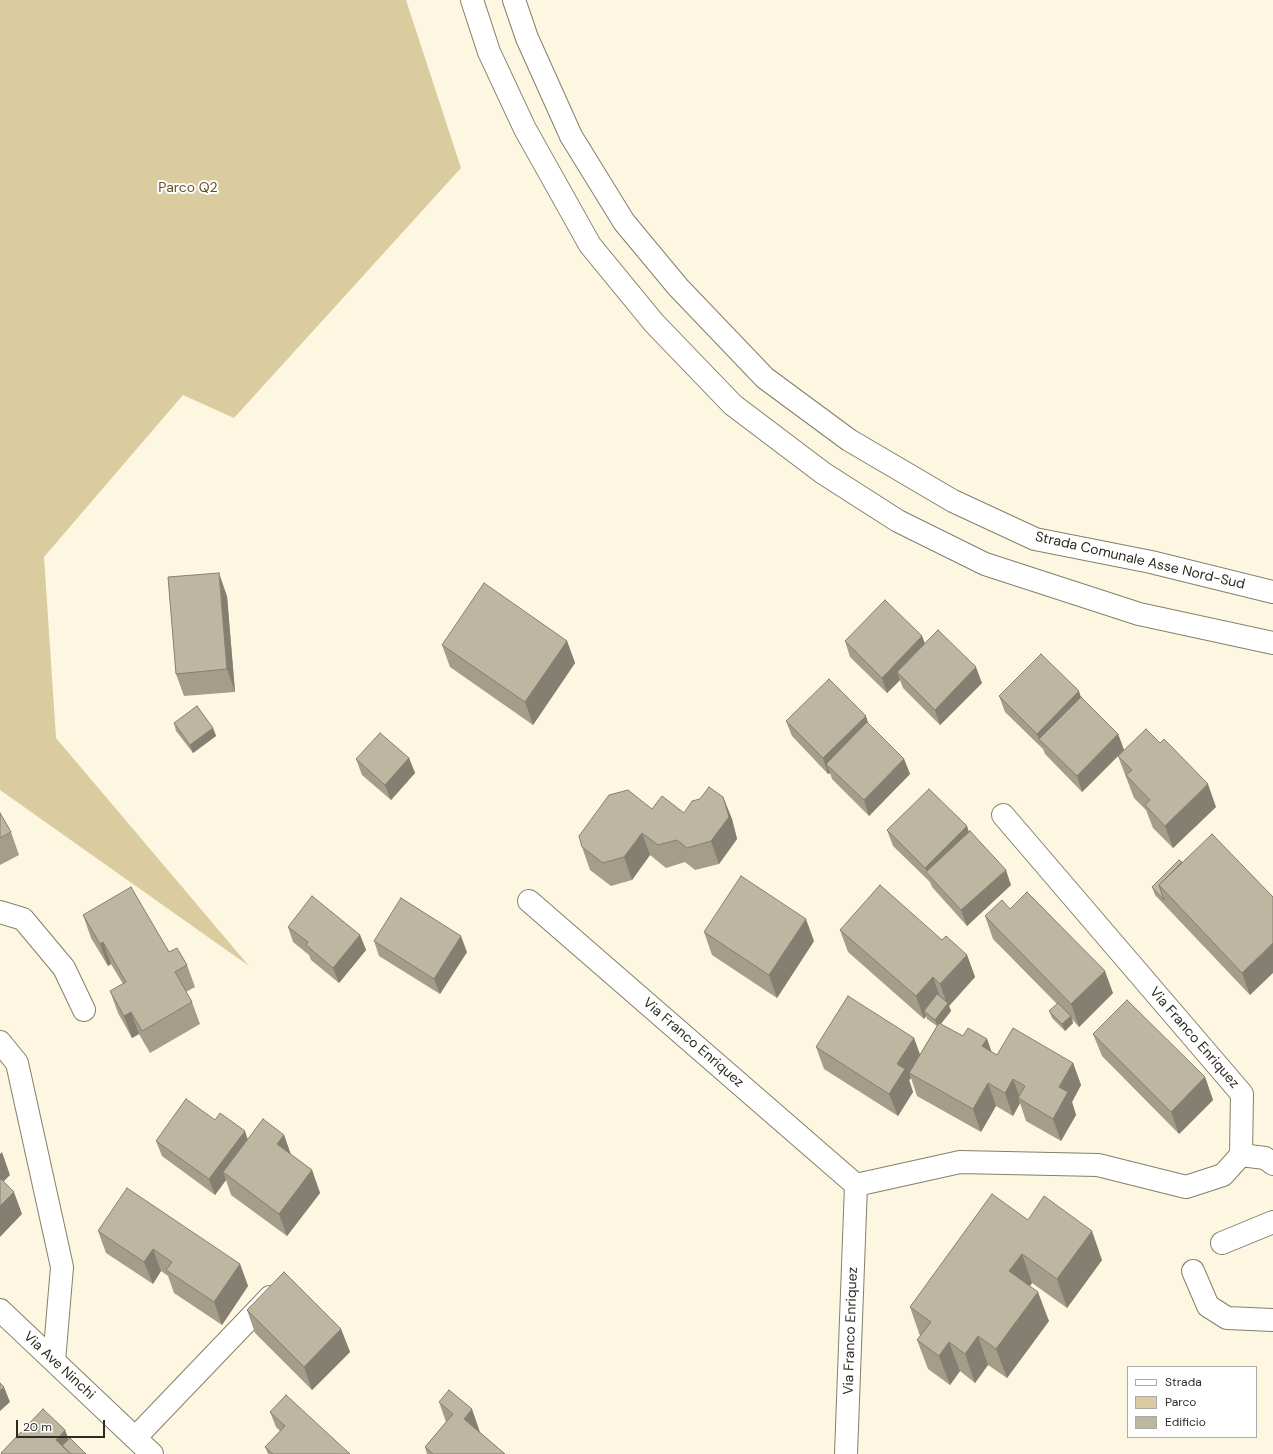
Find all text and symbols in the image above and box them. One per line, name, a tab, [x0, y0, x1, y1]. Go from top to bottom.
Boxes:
park label: Parco Q2	[158, 180, 218, 196]
street label: Strada Comunale Asse Nord-Sud	[1033, 529, 1247, 593]
street label: Via Franco Enriquez	[1146, 984, 1242, 1092]
street label: Via Franco Enriquez	[639, 995, 747, 1091]
street label: Via Franco Enriquez	[840, 1267, 862, 1395]
street label: Via Ave Ninchi	[20, 1329, 98, 1403]
legend	[1127, 1366, 1257, 1438]
text: Strada	[1165, 1374, 1202, 1390]
text: Parco	[1165, 1394, 1196, 1410]
scale bar	[18, 1412, 107, 1438]
text: Edificio	[1165, 1414, 1206, 1430]
text: 20 m	[23, 1419, 52, 1435]

